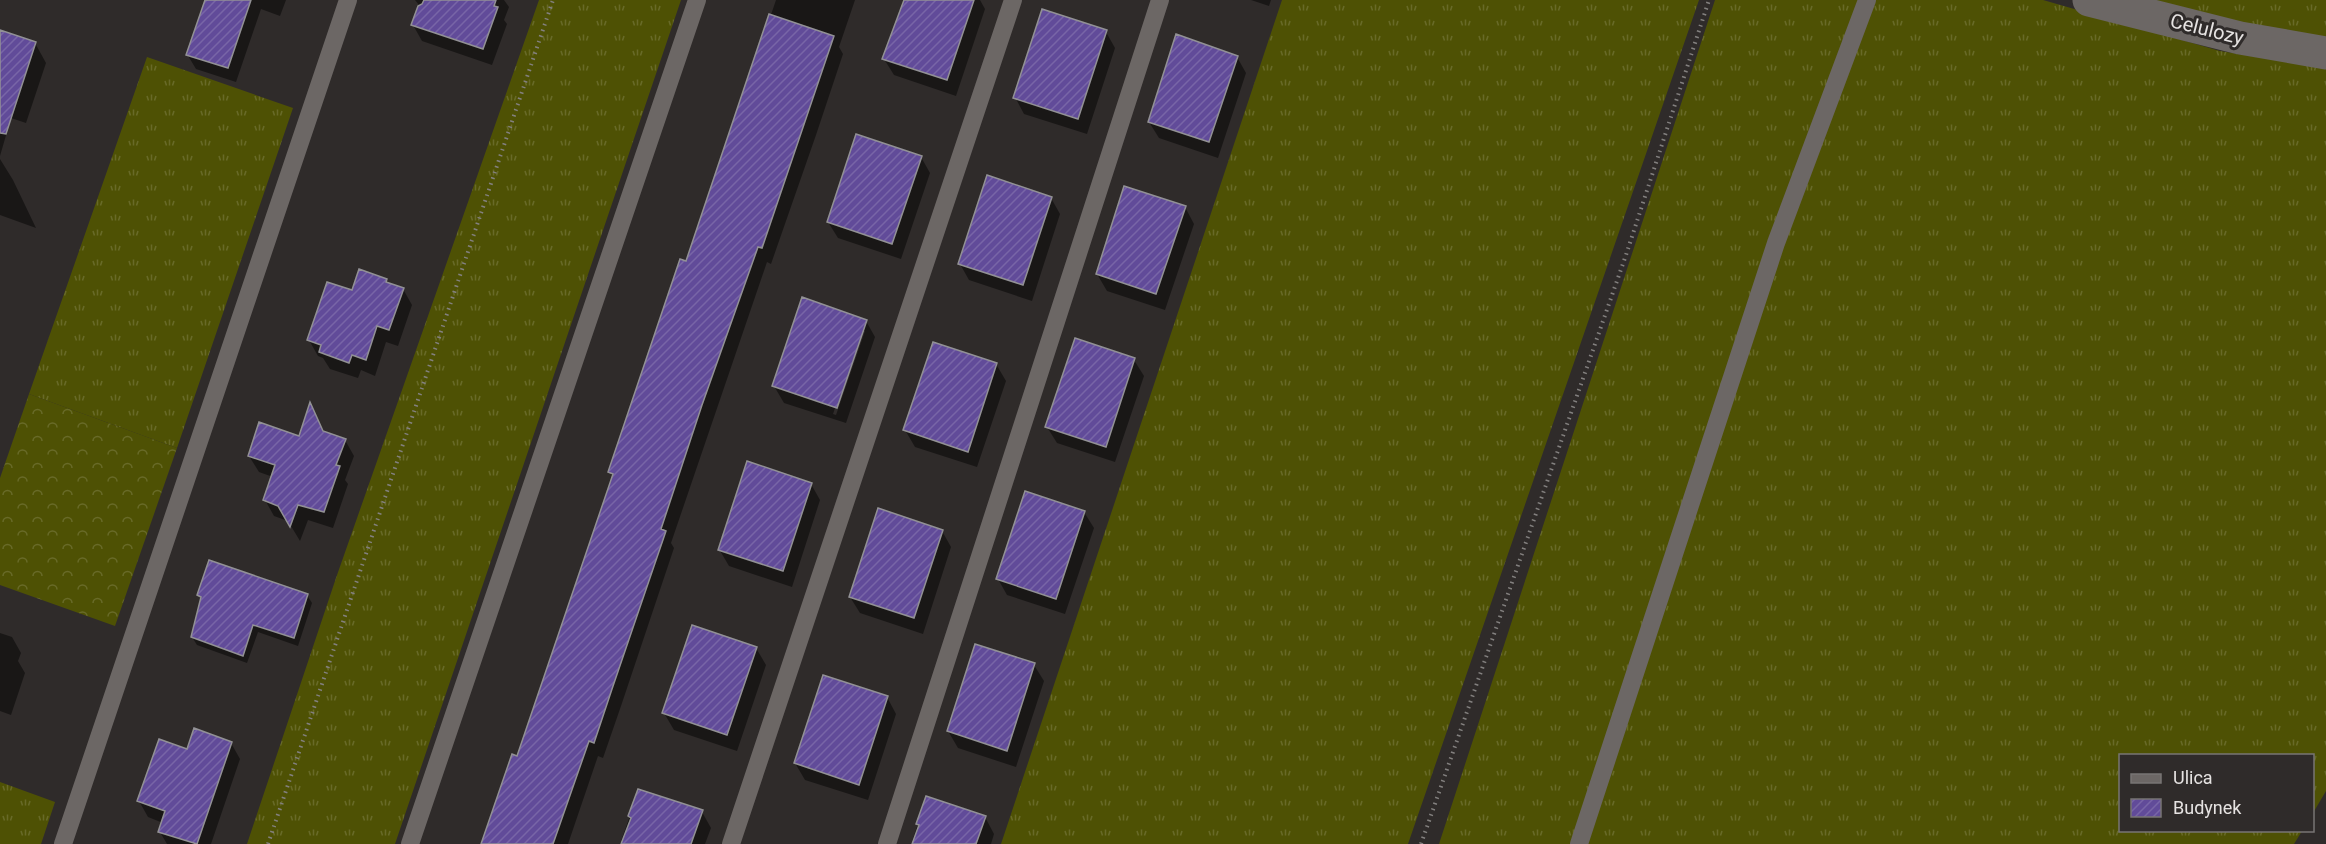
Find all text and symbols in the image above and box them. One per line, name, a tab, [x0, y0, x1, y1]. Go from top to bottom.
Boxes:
street label: Celulozy	[2168, 8, 2247, 50]
legend	[2119, 754, 2314, 832]
text: Ulica	[2173, 767, 2213, 788]
text: Budynek	[2173, 797, 2242, 818]

